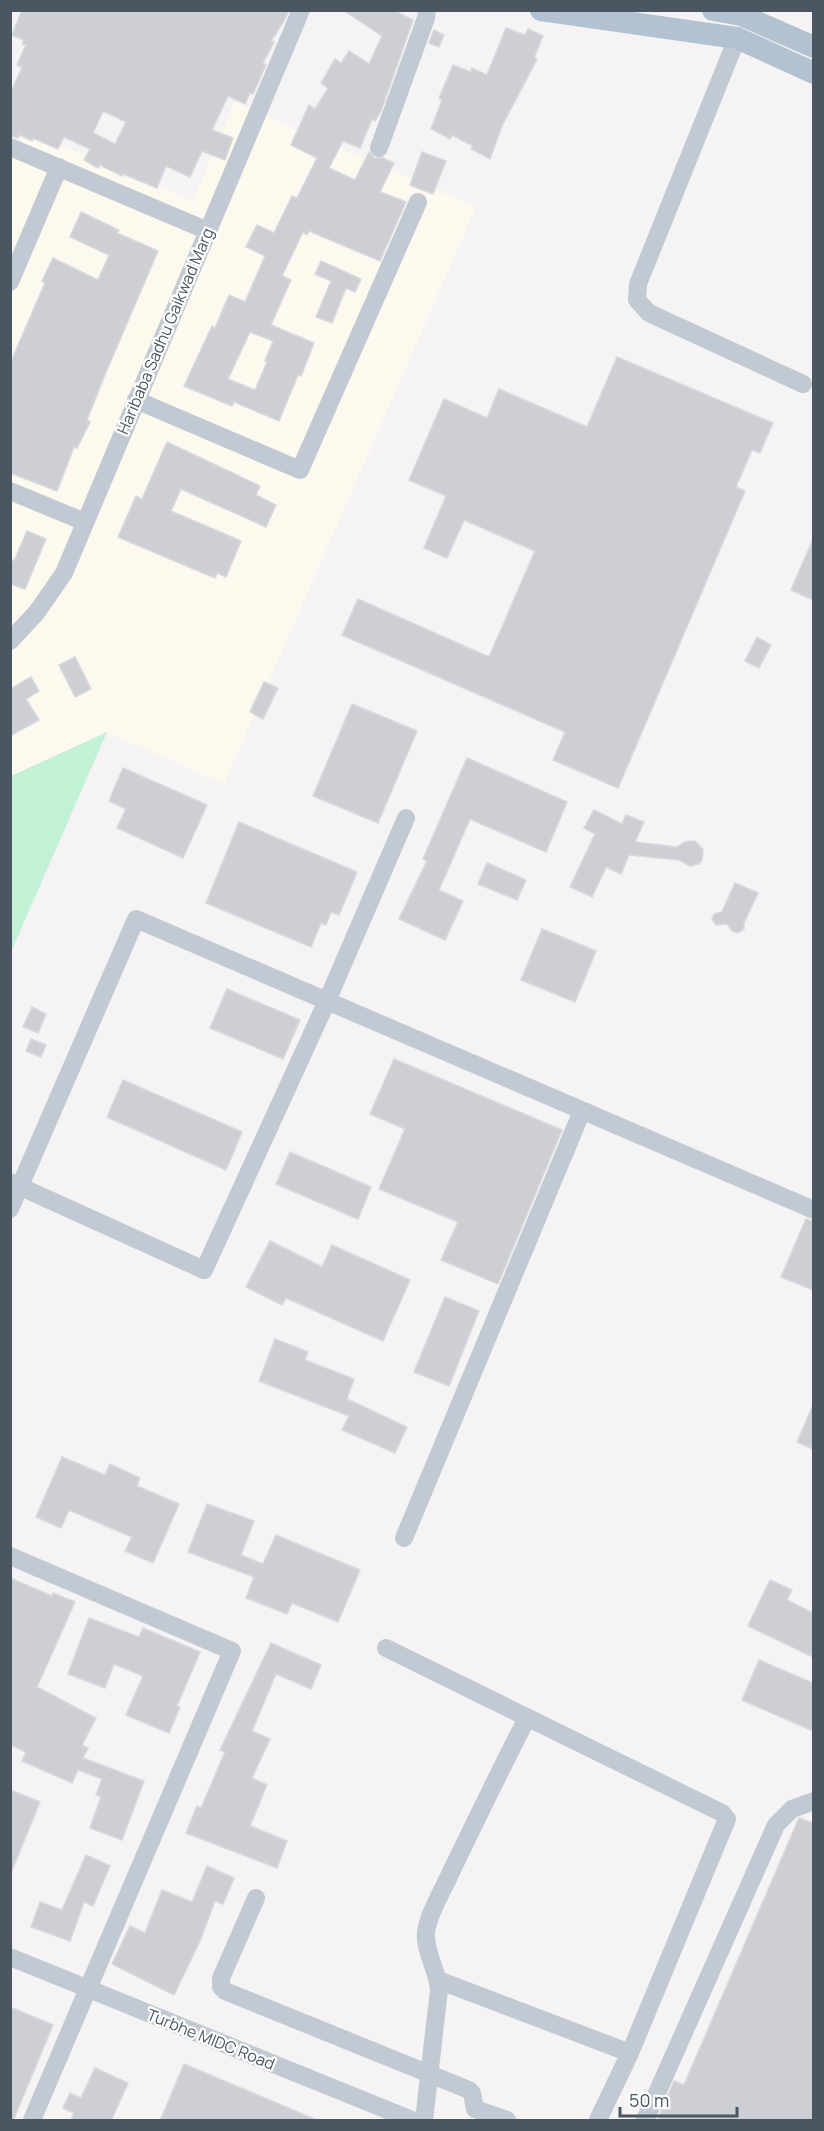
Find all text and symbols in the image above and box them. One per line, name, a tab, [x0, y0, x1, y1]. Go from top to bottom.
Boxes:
street label: Haribaba Sadhu Gaikwad Marg	[111, 224, 219, 438]
street label: Turbhe MIDC Road	[144, 2003, 278, 2075]
scale bar	[620, 2080, 737, 2118]
text: 50 m	[629, 2088, 669, 2112]

